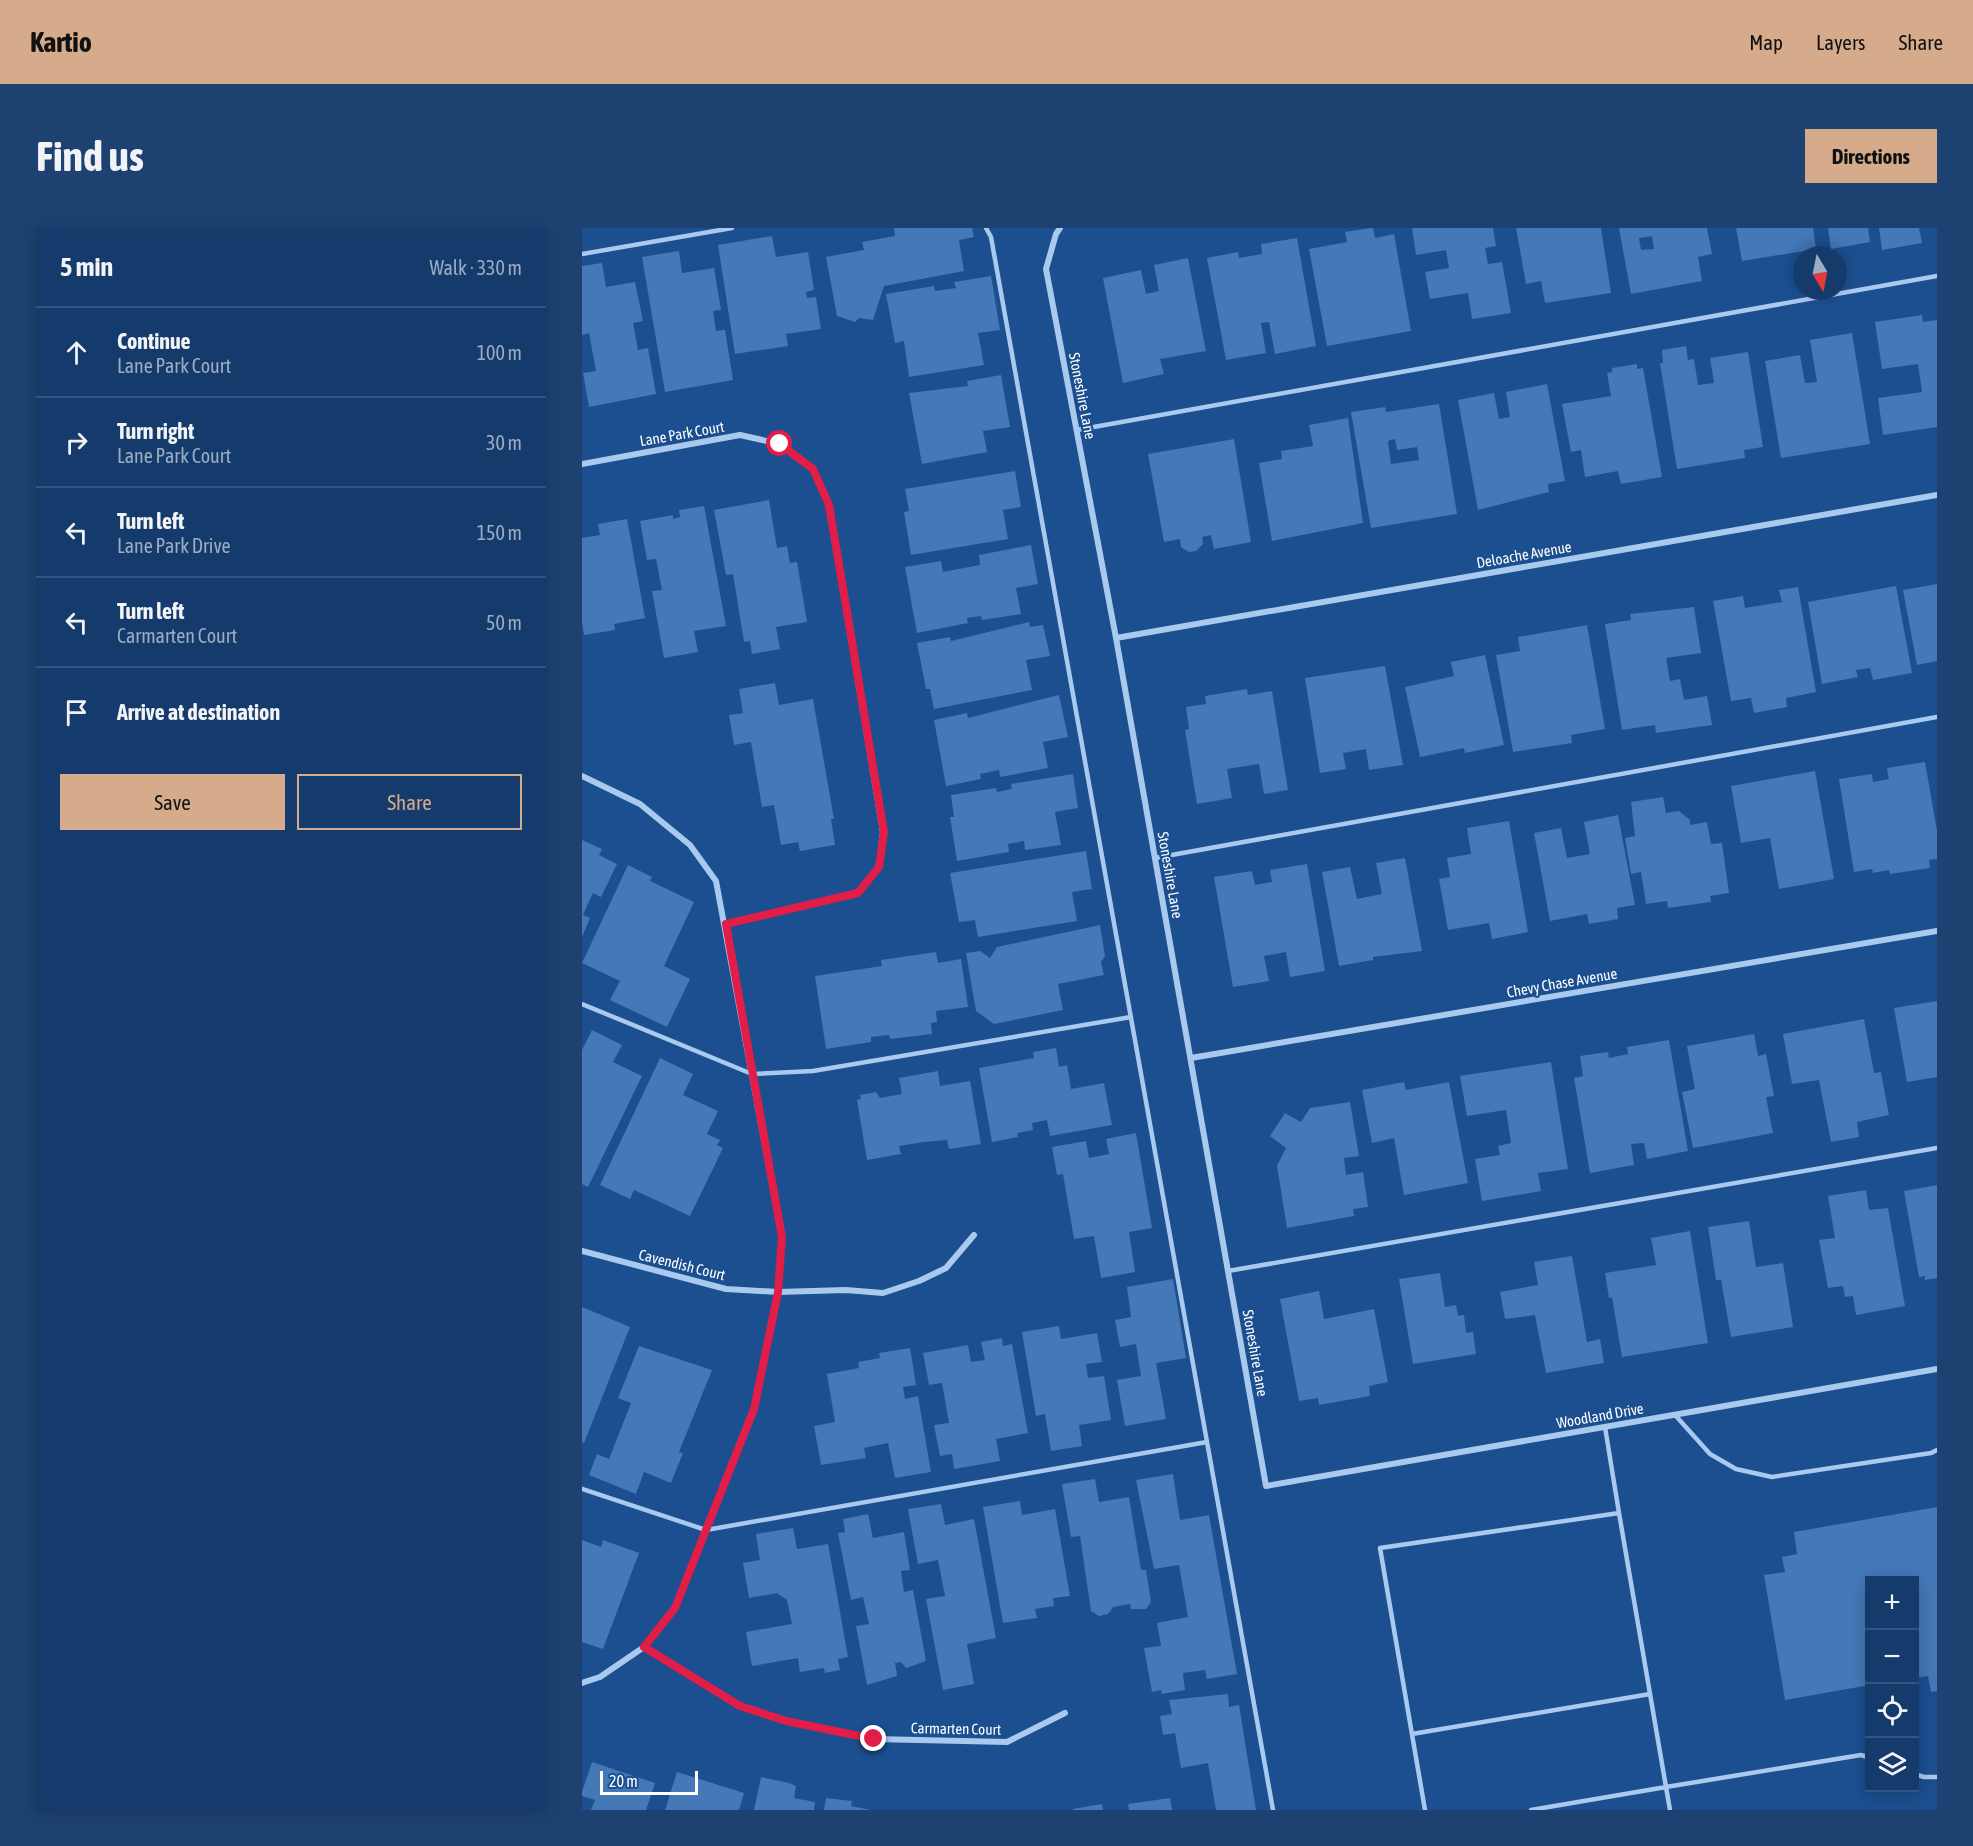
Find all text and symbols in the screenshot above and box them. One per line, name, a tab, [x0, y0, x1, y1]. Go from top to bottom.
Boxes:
text: Kartio	[30, 26, 92, 58]
text: Map	[1749, 30, 1783, 54]
text: Layers	[1816, 30, 1866, 54]
text: Share	[1899, 30, 1943, 54]
button: Directions	[1805, 129, 1937, 183]
text: Find us	[36, 132, 144, 180]
north arrow	[1793, 246, 1847, 300]
text: 5 min	[60, 252, 113, 282]
text: Walk · 330 m	[430, 256, 522, 279]
text: Continue	[117, 328, 191, 354]
icon: ahead	[60, 336, 93, 369]
text: 100 m	[477, 341, 522, 364]
street label: Stoneshire Lane	[1066, 351, 1099, 441]
text: Lane Park Court	[117, 354, 231, 377]
text: Turn right	[117, 418, 194, 444]
street label: Lane Park Court	[638, 418, 726, 449]
icon: right	[60, 426, 93, 459]
route start	[766, 430, 792, 456]
text: 30 m	[486, 431, 522, 454]
text: Lane Park Court	[117, 444, 231, 467]
text: Turn left	[117, 508, 184, 534]
icon: left	[60, 516, 93, 549]
text: 150 m	[477, 521, 522, 544]
text: Lane Park Drive	[117, 534, 231, 557]
street label: Deloache Avenue	[1475, 538, 1573, 571]
text: Turn left	[117, 598, 184, 624]
icon: left	[60, 606, 93, 639]
text: 50 m	[486, 611, 522, 634]
text: Carmarten Court	[117, 624, 237, 647]
icon: arrive	[60, 696, 93, 729]
text: Arrive at destination	[117, 699, 280, 725]
button: Save	[60, 774, 285, 830]
button: Share	[297, 774, 522, 830]
street label: Stoneshire Lane	[1155, 830, 1187, 920]
street label: Chevy Chase Avenue	[1505, 964, 1619, 1001]
street label: Cavendish Court	[637, 1246, 727, 1283]
street label: Stoneshire Lane	[1240, 1308, 1272, 1398]
street label: Woodland Drive	[1555, 1399, 1645, 1432]
map controls	[1865, 1576, 1919, 1792]
button: +	[1865, 1576, 1919, 1630]
button: −	[1865, 1630, 1919, 1684]
button: locate	[1865, 1684, 1919, 1738]
street label: Carmarten Court	[911, 1719, 1001, 1738]
route end	[860, 1725, 886, 1751]
button: layers	[1865, 1738, 1919, 1792]
scale bar	[600, 1768, 698, 1796]
text: 20 m	[609, 1772, 638, 1790]

